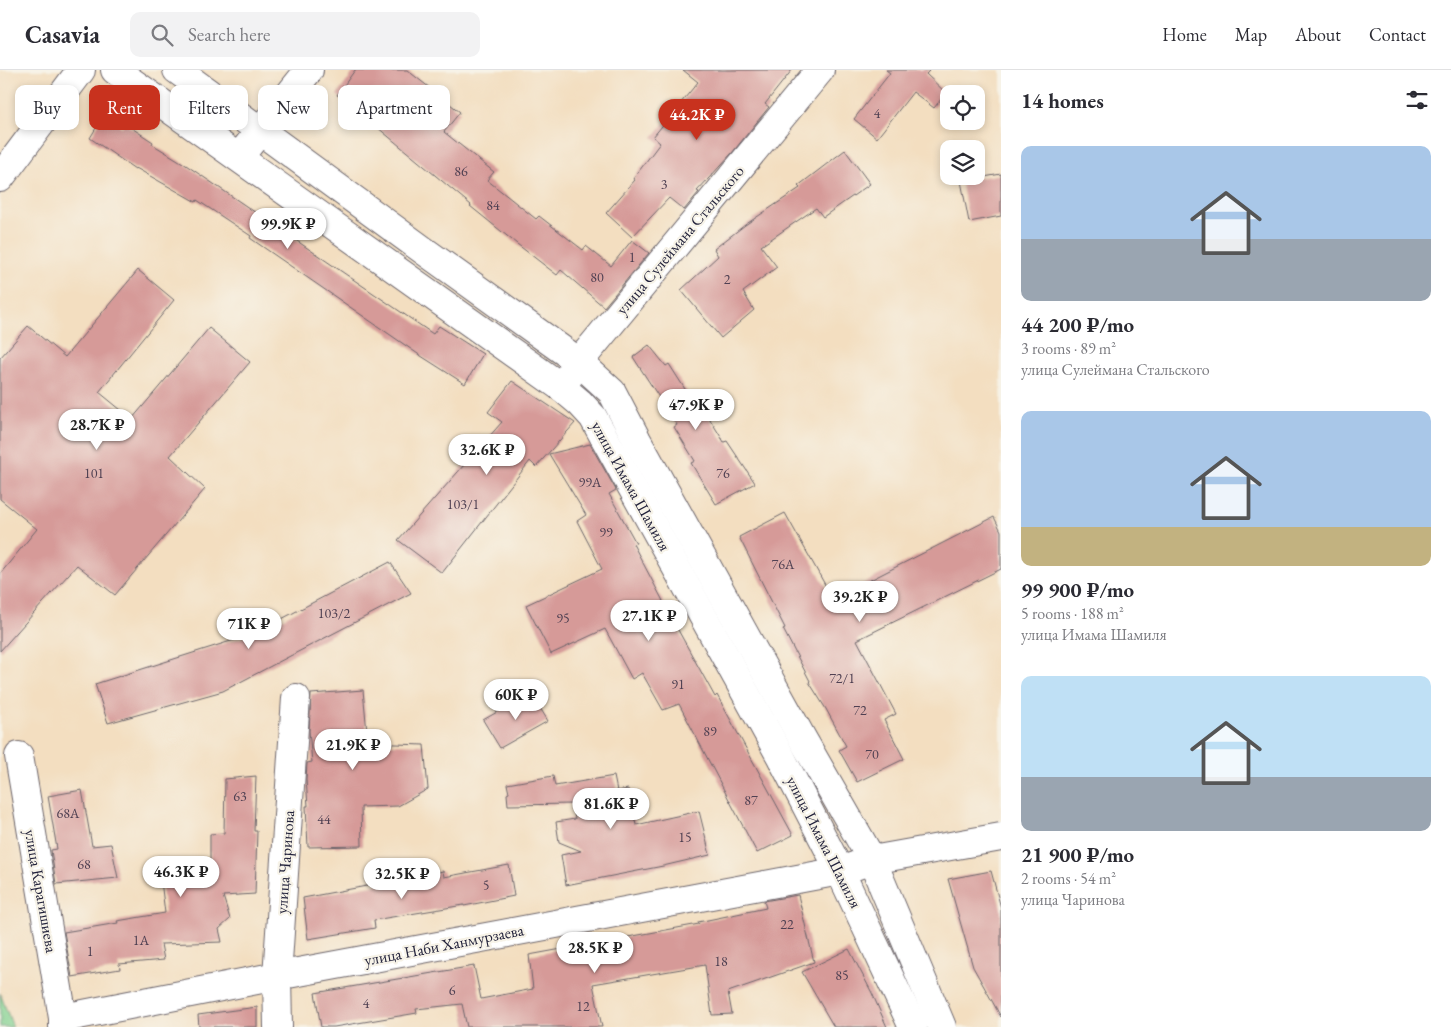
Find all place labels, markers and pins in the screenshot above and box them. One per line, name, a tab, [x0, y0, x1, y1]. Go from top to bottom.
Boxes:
pin: 44.2K ₽	[651, 98, 743, 141]
pin: 99.9K ₽	[242, 208, 334, 250]
pin: 47.9K ₽	[650, 388, 742, 431]
pin: 28.7K ₽	[51, 408, 143, 451]
pin: 32.6K ₽	[441, 434, 533, 476]
pin: 39.2K ₽	[814, 580, 906, 623]
pin: 27.1K ₽	[603, 600, 695, 642]
pin: 71K ₽	[214, 608, 284, 650]
pin: 60K ₽	[481, 678, 551, 721]
pin: 21.9K ₽	[307, 728, 399, 771]
pin: 81.6K ₽	[565, 788, 657, 830]
pin: 46.3K ₽	[135, 856, 227, 898]
pin: 32.5K ₽	[356, 858, 448, 900]
pin: 28.5K ₽	[549, 932, 641, 974]

